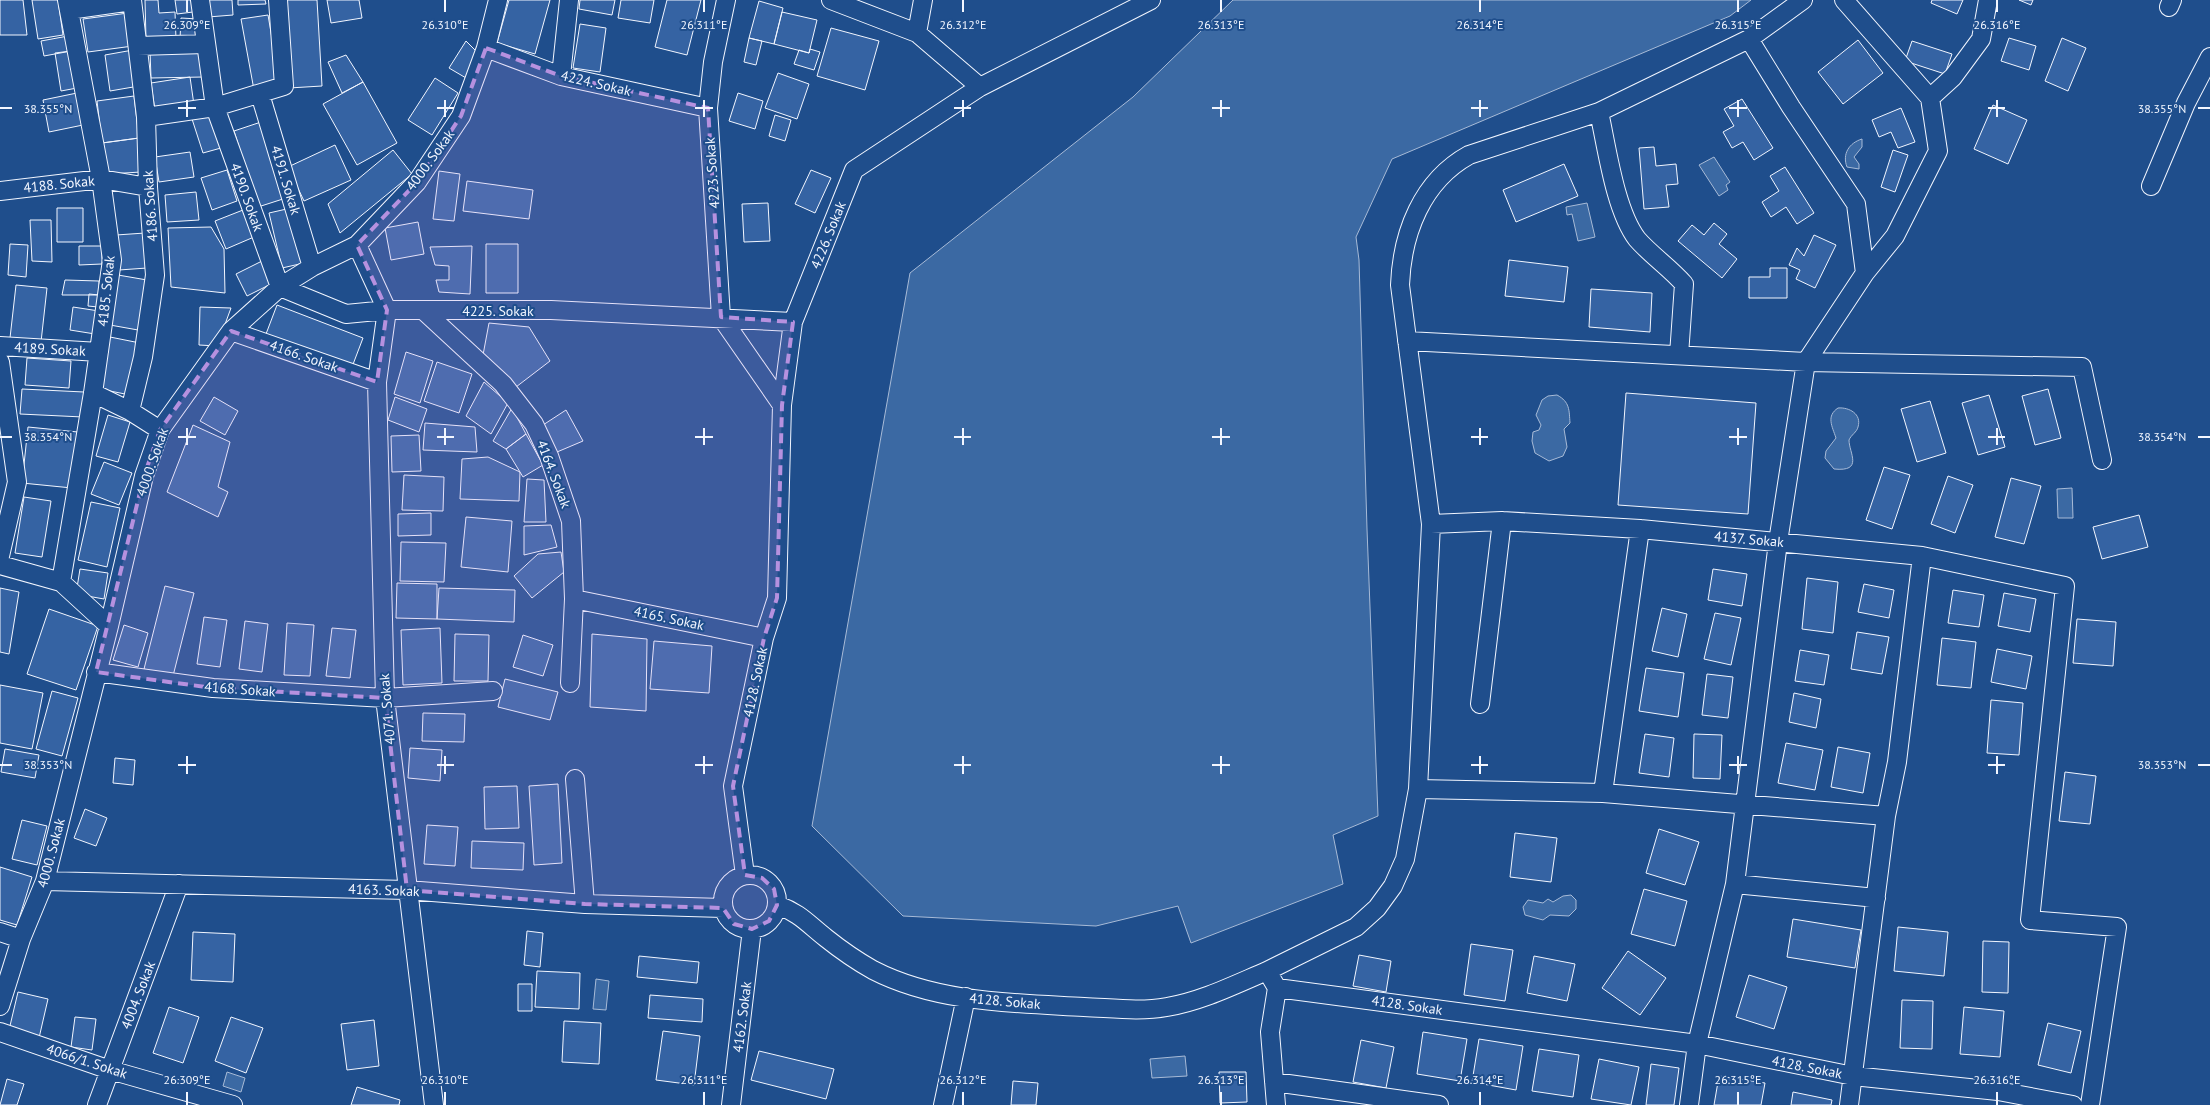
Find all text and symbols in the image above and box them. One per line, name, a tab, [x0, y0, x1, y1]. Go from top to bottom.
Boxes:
text: 26.309°E	[164, 17, 210, 32]
text: 26.310°E	[422, 17, 468, 32]
text: 26.311°E	[681, 17, 727, 32]
text: 26.312°E	[940, 17, 986, 32]
text: 26.313°E	[1198, 17, 1244, 32]
text: 26.314°E	[1457, 17, 1503, 32]
text: 26.315°E	[1715, 17, 1761, 32]
text: 26.316°E	[1974, 17, 2020, 32]
street label: 4224. Sokak	[559, 66, 633, 100]
text: 38.355°N	[24, 101, 72, 116]
text: 38.355°N	[2138, 101, 2186, 116]
street label: 4000. Sokak	[402, 126, 458, 194]
street label: 4223. Sokak	[701, 136, 723, 209]
street label: 4191. Sokak	[267, 143, 305, 217]
street label: 4190. Sokak	[226, 160, 268, 234]
street label: 4186. Sokak	[139, 169, 161, 242]
street label: 4188. Sokak	[23, 171, 96, 197]
street label: 4226. Sokak	[806, 198, 850, 272]
street label: 4185. Sokak	[93, 254, 119, 327]
street label: 4225. Sokak	[462, 302, 534, 320]
street label: 4166. Sokak	[267, 336, 341, 376]
street label: 4189. Sokak	[14, 338, 86, 360]
street label: 4000. Sokak	[132, 425, 172, 499]
text: 38.354°N	[24, 429, 72, 444]
text: 38.354°N	[2138, 429, 2186, 444]
street label: 4164. Sokak	[533, 437, 575, 511]
street label: 4137. Sokak	[1713, 527, 1785, 551]
street label: 4165. Sokak	[632, 602, 706, 634]
street label: 4128. Sokak	[739, 645, 771, 719]
street label: 4071. Sokak	[375, 672, 399, 745]
street label: 4168. Sokak	[204, 678, 277, 700]
text: 38.353°N	[24, 757, 72, 772]
text: 38.353°N	[2138, 757, 2186, 772]
street label: 4000. Sokak	[33, 816, 69, 890]
street label: 4163. Sokak	[348, 880, 420, 900]
street label: 4004. Sokak	[117, 958, 159, 1032]
street label: 4162. Sokak	[729, 980, 755, 1054]
street label: 4128. Sokak	[969, 989, 1042, 1013]
street label: 4128. Sokak	[1370, 991, 1444, 1019]
street label: 4066/1. Sokak	[44, 1039, 130, 1083]
street label: 4128. Sokak	[1770, 1051, 1844, 1083]
text: 26.309°E	[164, 1072, 210, 1087]
text: 26.310°E	[422, 1072, 468, 1087]
text: 26.311°E	[681, 1072, 727, 1087]
text: 26.312°E	[940, 1072, 986, 1087]
text: 26.313°E	[1198, 1072, 1244, 1087]
text: 26.314°E	[1457, 1072, 1503, 1087]
text: 26.315°E	[1715, 1072, 1761, 1087]
text: 26.316°E	[1974, 1072, 2020, 1087]

